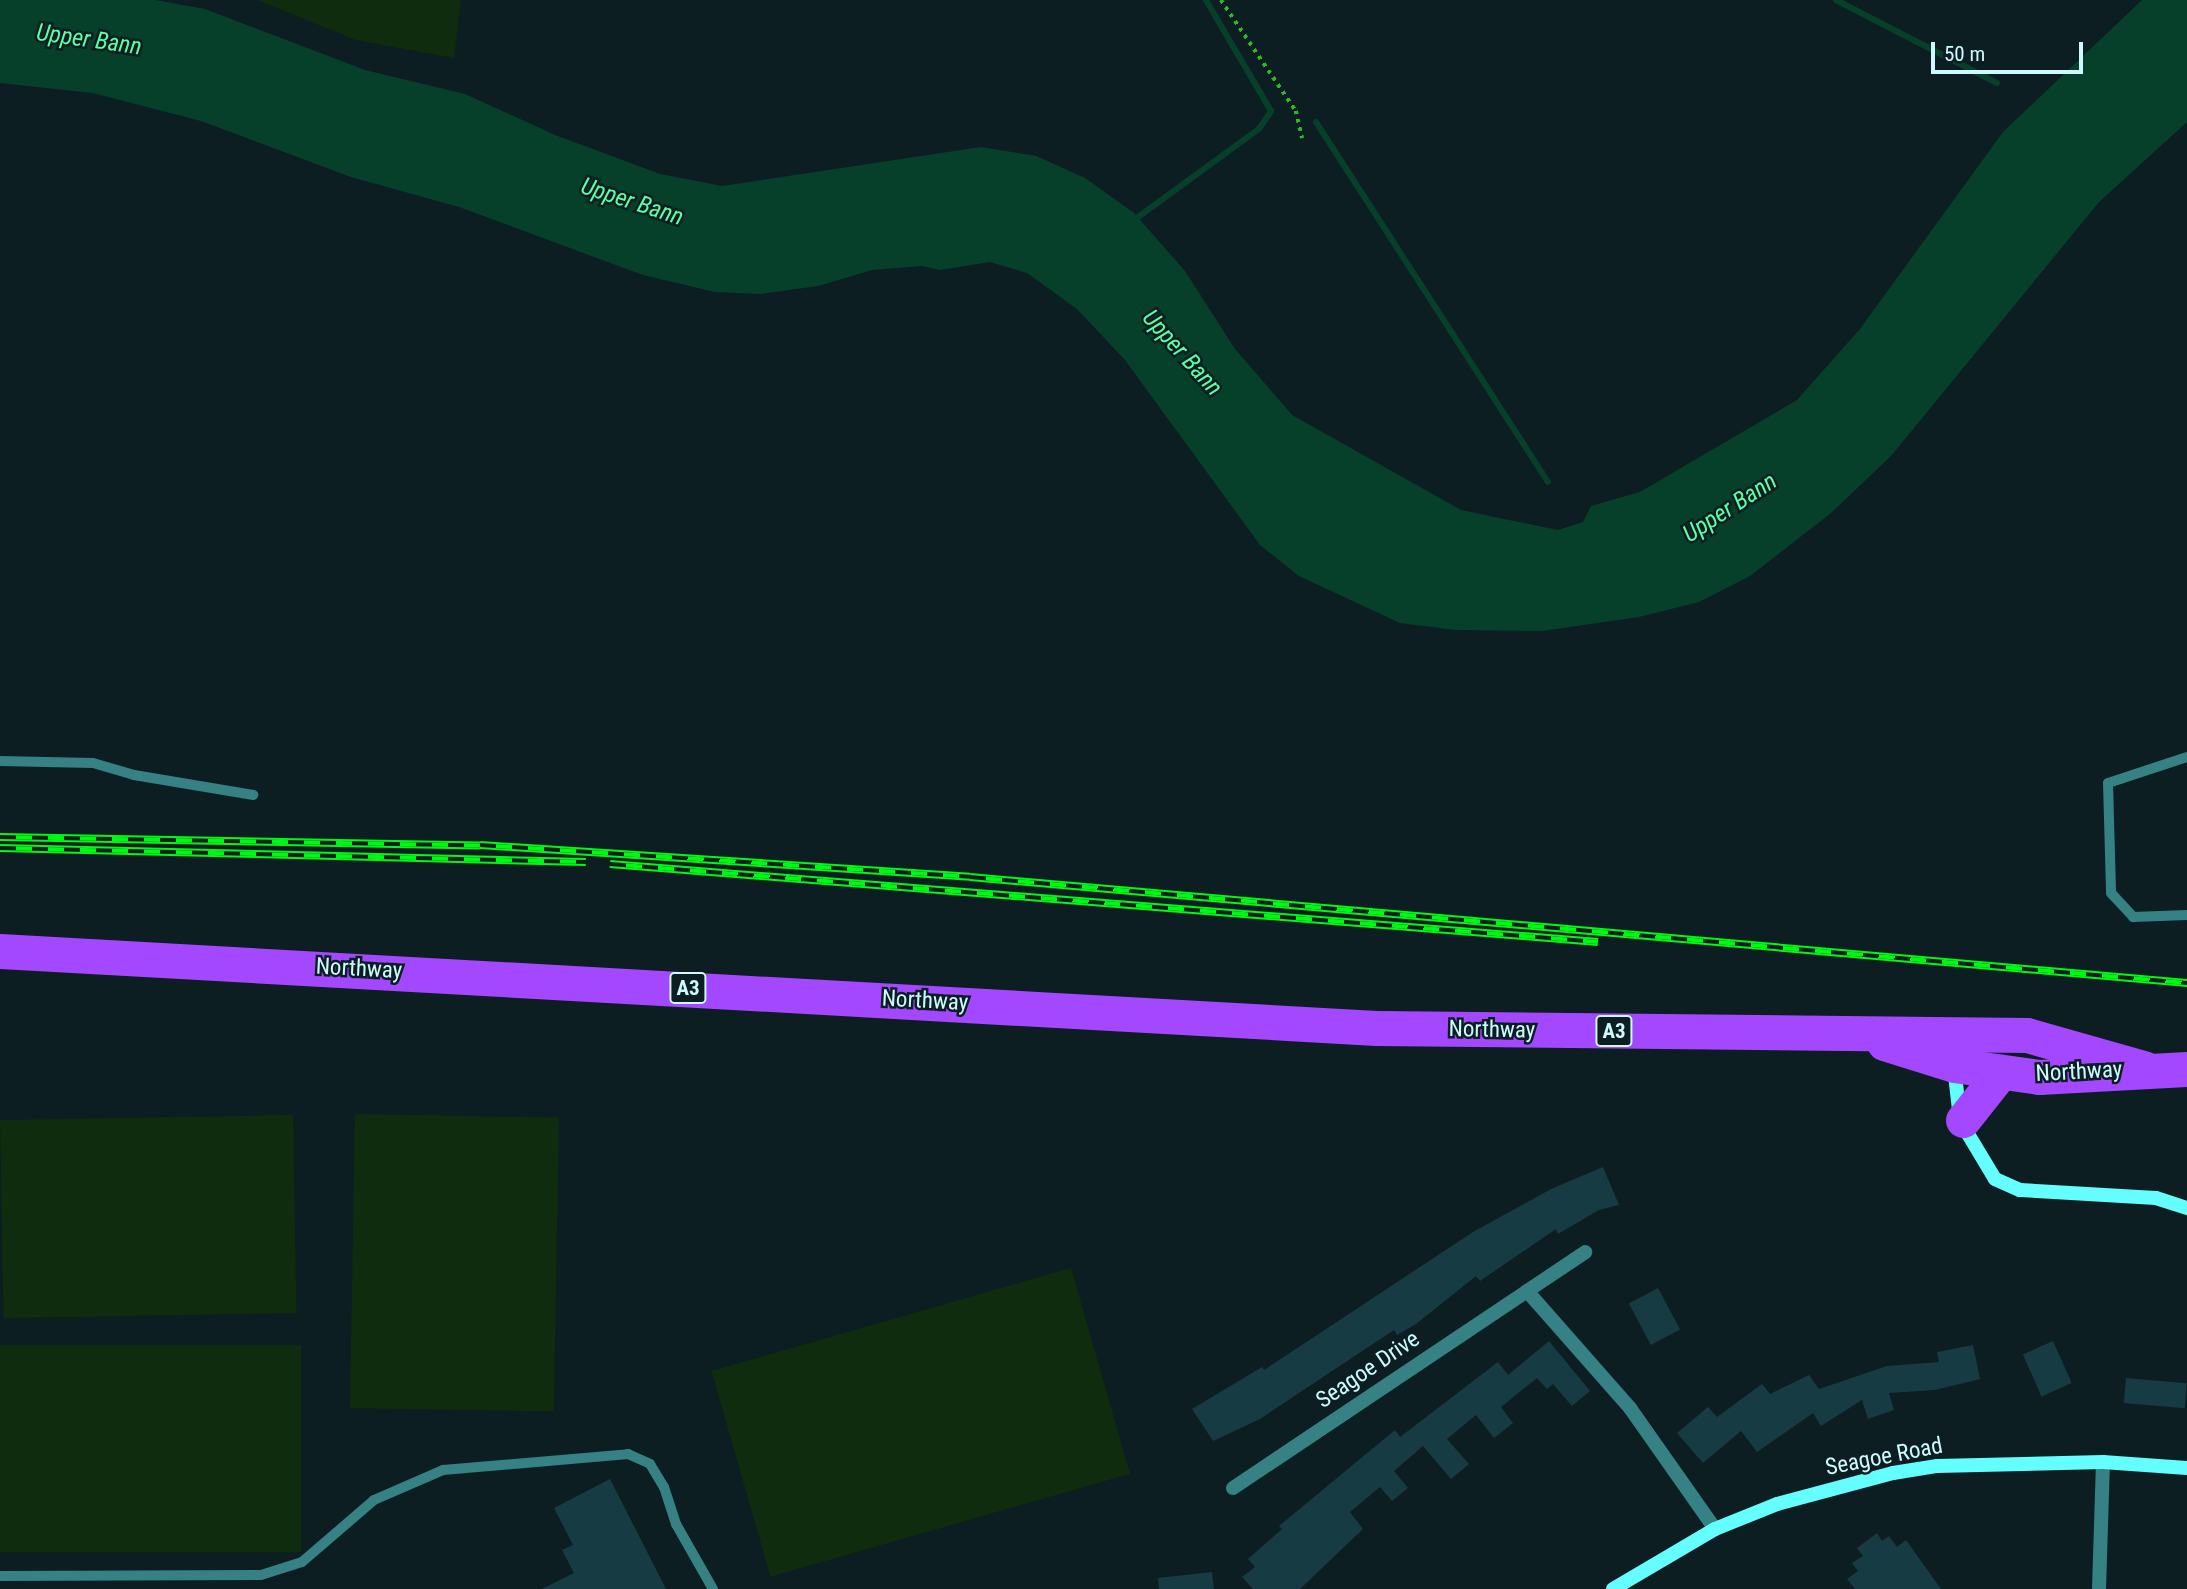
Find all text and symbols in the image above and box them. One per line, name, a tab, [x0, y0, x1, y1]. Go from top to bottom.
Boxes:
water label: Upper Bann	[35, 18, 143, 62]
scale bar	[1935, 28, 2087, 72]
text: 50 m	[1944, 42, 1985, 66]
water label: Upper Bann	[577, 172, 687, 232]
water label: Upper Bann	[1136, 304, 1228, 402]
water label: Upper Bann	[1678, 467, 1782, 549]
street label: Northway	[315, 953, 403, 985]
road number: A3	[669, 970, 707, 1006]
street label: Northway	[881, 985, 969, 1017]
road number: A3	[1595, 1014, 1633, 1048]
street label: Northway	[1448, 1015, 1536, 1045]
street label: Northway	[2035, 1056, 2123, 1088]
street label: Seagoe Drive	[1311, 1325, 1425, 1415]
street label: Seagoe Road	[1823, 1432, 1945, 1482]

